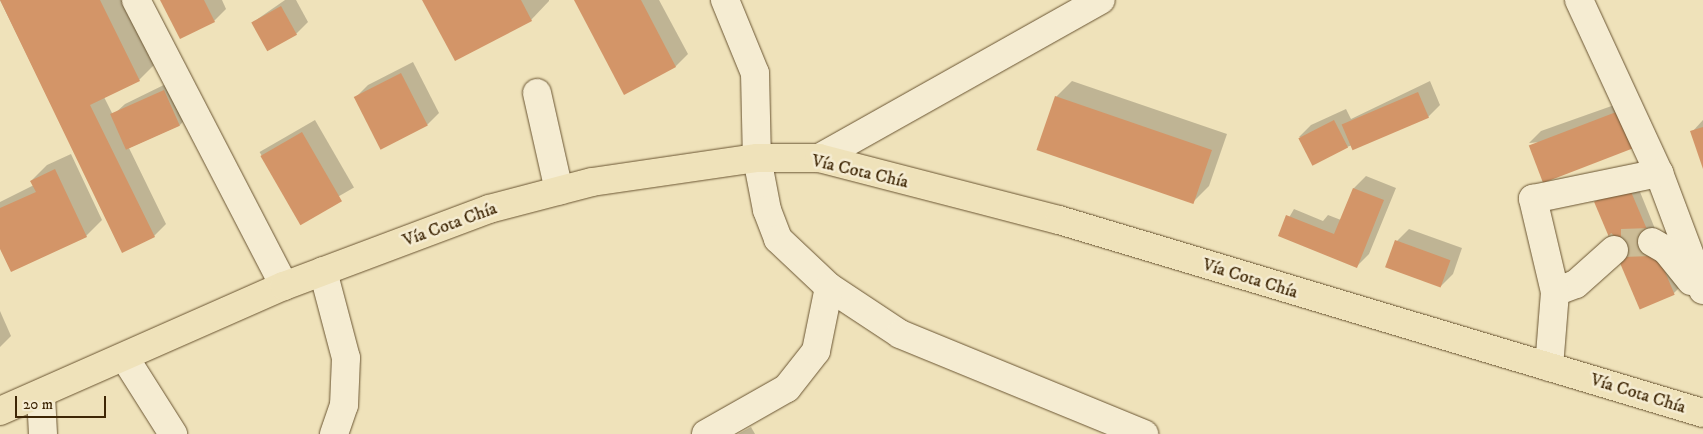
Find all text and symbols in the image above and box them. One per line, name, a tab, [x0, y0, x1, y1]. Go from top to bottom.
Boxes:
street label: Vía Cota Chía	[809, 150, 911, 194]
street label: Vía Cota Chía	[400, 198, 500, 252]
street label: Vía Cota Chía	[1200, 254, 1300, 304]
street label: Vía Cota Chía	[1588, 369, 1688, 419]
scale bar	[18, 386, 109, 418]
text: 20 m	[23, 395, 53, 414]

